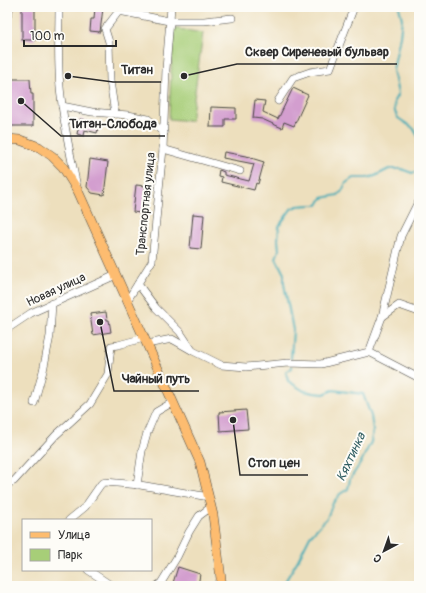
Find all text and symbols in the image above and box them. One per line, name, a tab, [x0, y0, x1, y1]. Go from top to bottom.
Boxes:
scale bar	[24, 22, 116, 48]
text: 100 m	[30, 29, 65, 44]
callout: Сквер Сиреневый бульвар	[237, 39, 397, 64]
text: Сквер Сиреневый бульвар	[245, 44, 389, 60]
callout: Титан	[113, 57, 161, 82]
text: Титан	[120, 62, 154, 78]
callout: Титан-Слобода	[61, 111, 165, 136]
text: Титан-Слобода	[68, 116, 157, 132]
street label: Транспортная улица	[133, 151, 159, 256]
street label: Новая улица	[24, 270, 88, 310]
callout: Чайный путь	[114, 366, 199, 391]
text: Чайный путь	[122, 371, 190, 387]
water label: Кяхтинка	[333, 429, 370, 484]
callout: Стоп цен	[240, 450, 308, 475]
text: Стоп цен	[248, 455, 301, 471]
legend	[22, 519, 152, 571]
text: Улица	[58, 528, 90, 543]
north arrow	[364, 531, 404, 571]
text: Парк	[58, 548, 83, 563]
text: С	[371, 551, 385, 565]

